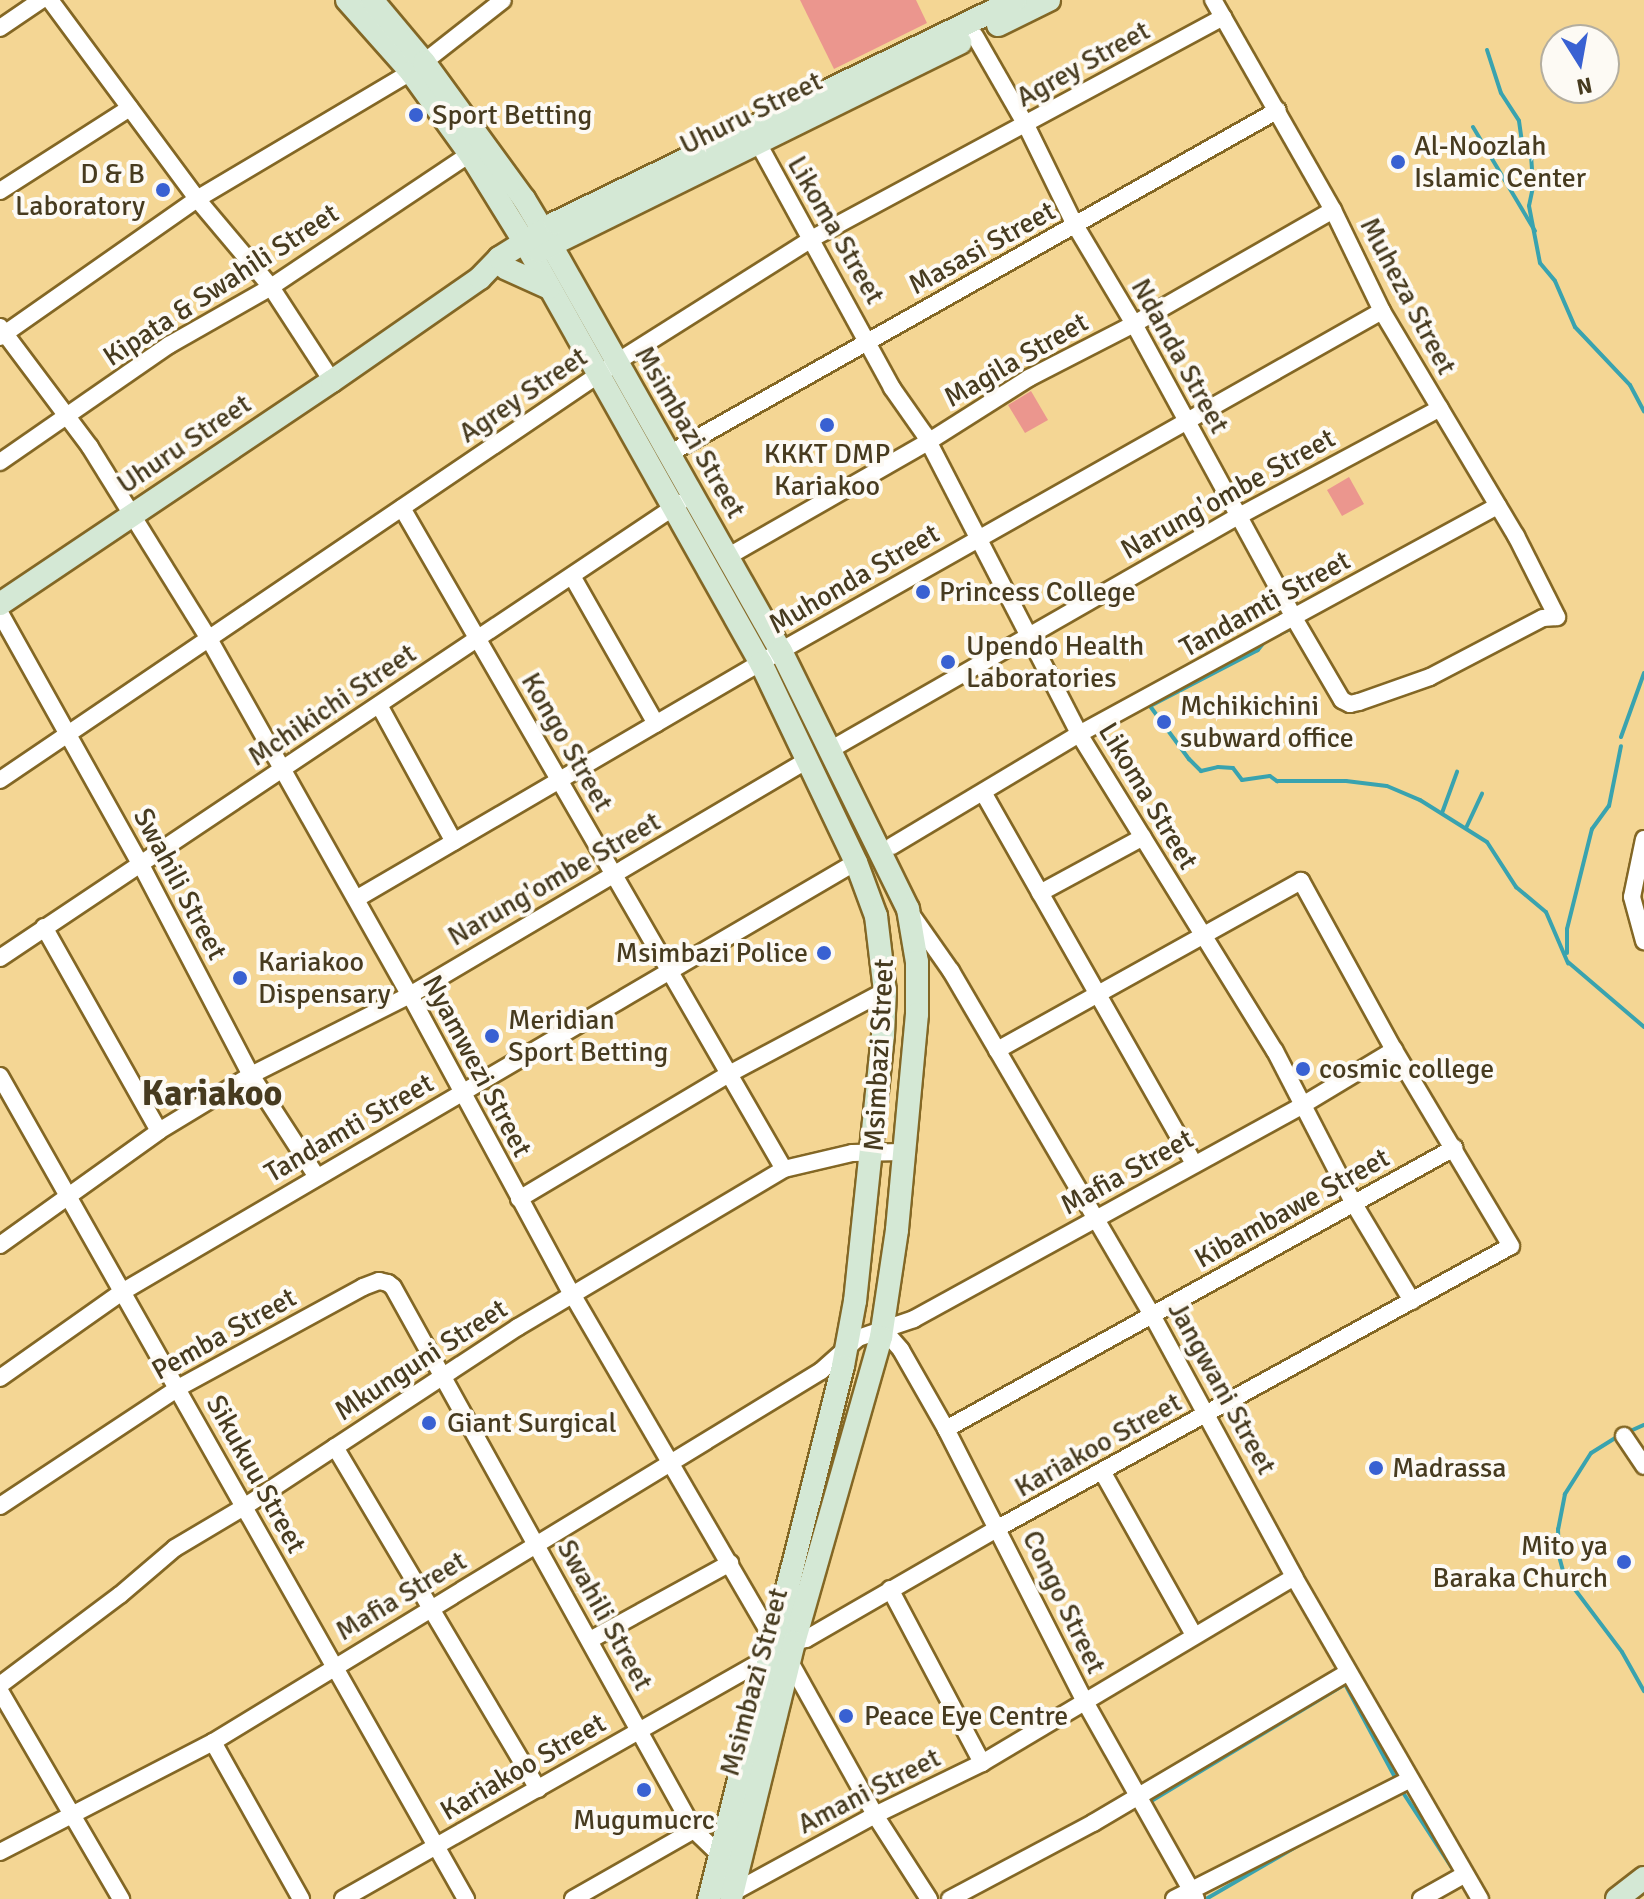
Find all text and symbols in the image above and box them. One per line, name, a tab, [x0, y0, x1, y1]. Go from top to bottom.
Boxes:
street label: Agrey Street	[1010, 14, 1156, 114]
north arrow	[1540, 24, 1620, 104]
street label: Uhuru Street	[674, 64, 828, 162]
text: N	[1574, 71, 1594, 101]
place label: Sport Betting	[432, 98, 592, 132]
marker: Sport Betting	[407, 106, 425, 124]
place label: Al-Noozlah Islamic Center	[1414, 129, 1586, 195]
street label: Likoma Street	[780, 150, 892, 310]
marker: Al-Noozlah Islamic Center	[1389, 153, 1407, 171]
place label: D & B Laboratory	[15, 157, 145, 223]
marker: D & B Laboratory	[152, 179, 174, 201]
street label: Masasi Street	[903, 194, 1061, 302]
street label: Kipata & Swahili Street	[97, 196, 345, 374]
street label: Muheza Street	[1353, 212, 1463, 380]
street label: Ndanda Street	[1124, 273, 1236, 439]
street label: Magila Street	[938, 305, 1094, 415]
street label: Agrey Street	[453, 340, 593, 450]
street label: Msimbazi Street	[627, 340, 753, 524]
street label: Uhuru Street	[111, 387, 257, 501]
marker: KKKT DMP Kariakoo	[818, 416, 836, 434]
street label: Narung'ombe Street	[1115, 421, 1341, 567]
place label: KKKT DMP Kariakoo	[764, 437, 890, 503]
street label: Muhonda Street	[763, 517, 945, 641]
street label: Tandamti Street	[1174, 543, 1356, 665]
place label: Princess College	[939, 575, 1136, 609]
marker: Princess College	[914, 583, 932, 601]
place label: Upendo Health Laboratories	[966, 629, 1144, 695]
street label: Mchikichi Street	[242, 636, 422, 774]
marker: Upendo Health Laboratories	[937, 651, 959, 673]
street label: Kongo Street	[514, 667, 620, 817]
place label: Mchikichini subward office	[1180, 689, 1354, 755]
marker: Mchikichini subward office	[1155, 713, 1173, 731]
street label: Likoma Street	[1091, 716, 1205, 876]
street label: Swahili Street	[126, 802, 234, 966]
street label: Narung'ombe Street	[442, 805, 666, 953]
place label: Msimbazi Police	[616, 936, 808, 970]
marker: Msimbazi Police	[815, 944, 833, 962]
place label: Kariakoo Dispensary	[258, 945, 391, 1011]
street label: Msimbazi Street	[857, 958, 901, 1152]
marker: Kariakoo Dispensary	[229, 967, 251, 989]
street label: Nyamwezi Street	[415, 969, 539, 1163]
place label: Meridian Sport Betting	[508, 1003, 668, 1069]
marker: Meridian Sport Betting	[483, 1027, 501, 1045]
place label: cosmic college	[1319, 1052, 1494, 1086]
marker: cosmic college	[1294, 1060, 1312, 1078]
street label: Tandamti Street	[259, 1066, 439, 1190]
district label: Kariakoo	[142, 1072, 282, 1116]
street label: Mafia Street	[1055, 1122, 1199, 1222]
street label: Kibambawe Street	[1189, 1141, 1395, 1275]
street label: Pemba Street	[146, 1281, 302, 1387]
street label: Mkunguni Street	[328, 1292, 514, 1428]
street label: Jangwani Street	[1161, 1296, 1283, 1480]
street label: Kariakoo Street	[1009, 1385, 1187, 1505]
street label: Sikukuu Street	[199, 1389, 313, 1559]
place label: Giant Surgical	[447, 1406, 617, 1440]
marker: Giant Surgical	[418, 1412, 440, 1434]
place label: Madrassa	[1392, 1451, 1507, 1485]
marker: Madrassa	[1367, 1459, 1385, 1477]
street label: Congo Street	[1015, 1525, 1113, 1679]
place label: Mito ya Baraka Church	[1432, 1529, 1608, 1595]
street label: Swahili Street	[550, 1534, 660, 1696]
street label: Mafia Street	[330, 1544, 472, 1648]
marker: Mito ya Baraka Church	[1615, 1553, 1633, 1571]
street label: Msimbazi Street	[713, 1584, 795, 1780]
place label: Peace Eye Centre	[864, 1699, 1068, 1733]
marker: Peace Eye Centre	[835, 1705, 857, 1727]
street label: Kariakoo Street	[434, 1706, 612, 1828]
street label: Amani Street	[792, 1741, 946, 1841]
marker: Mugumucrc	[635, 1781, 653, 1799]
place label: Mugumucrc	[573, 1803, 715, 1837]

